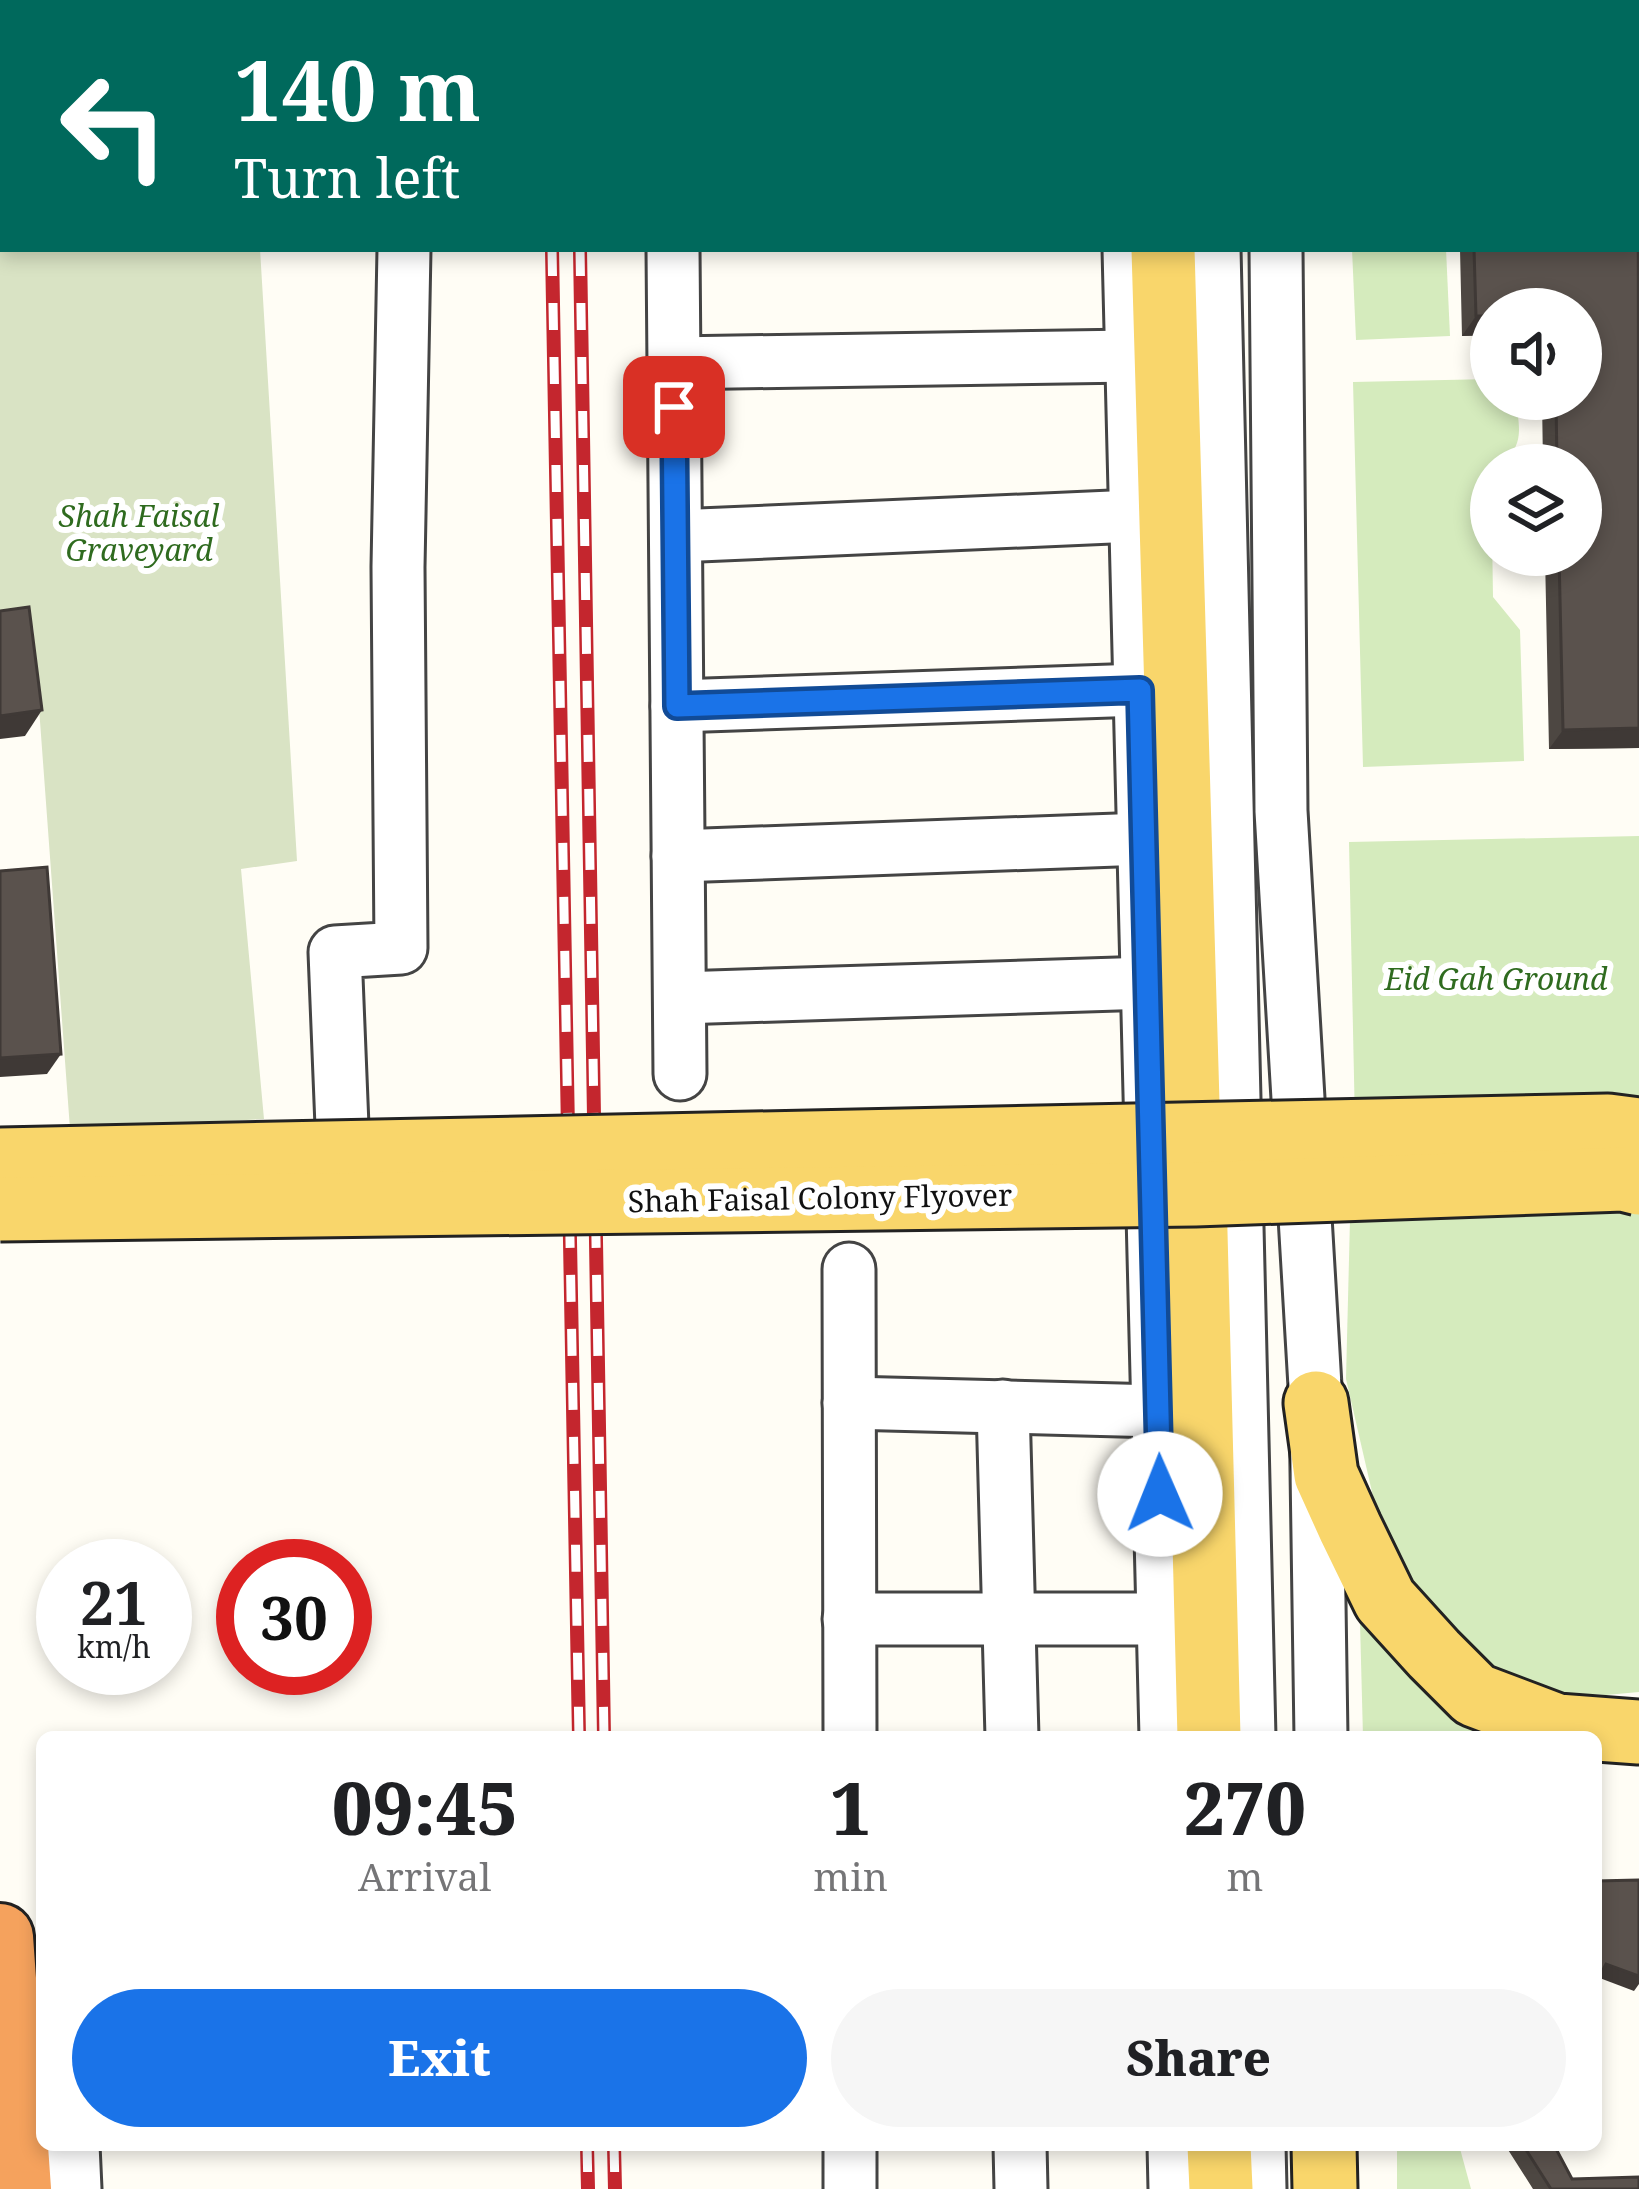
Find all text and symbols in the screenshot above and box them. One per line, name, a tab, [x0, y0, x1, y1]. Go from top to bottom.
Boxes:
text: 140 m	[234, 31, 481, 146]
icon: left	[36, 48, 192, 204]
text: Turn left	[234, 140, 460, 214]
map controls	[1470, 288, 1602, 576]
button: sound	[1470, 288, 1602, 420]
pin	[623, 356, 725, 458]
icon: arrive	[641, 374, 707, 440]
button: layers	[1470, 444, 1602, 576]
park label: Shah Faisal Graveyard	[59, 495, 219, 570]
park label: Eid Gah Ground	[1384, 958, 1608, 999]
street label: Shah Faisal Colony Flyover	[628, 1174, 1012, 1221]
position arrow	[1097, 1431, 1223, 1557]
speed limit sign: 30	[216, 1539, 372, 1695]
text: 21	[80, 1561, 148, 1643]
text: km/h	[77, 1626, 151, 1667]
text: 09:45	[332, 1758, 518, 1856]
text: 1	[830, 1758, 871, 1856]
text: 270	[1184, 1758, 1306, 1856]
text: Arrival	[358, 1849, 491, 1902]
text: min	[813, 1849, 888, 1902]
text: m	[1227, 1849, 1263, 1902]
button: Exit	[72, 1989, 807, 2127]
button: Share	[831, 1989, 1566, 2127]

